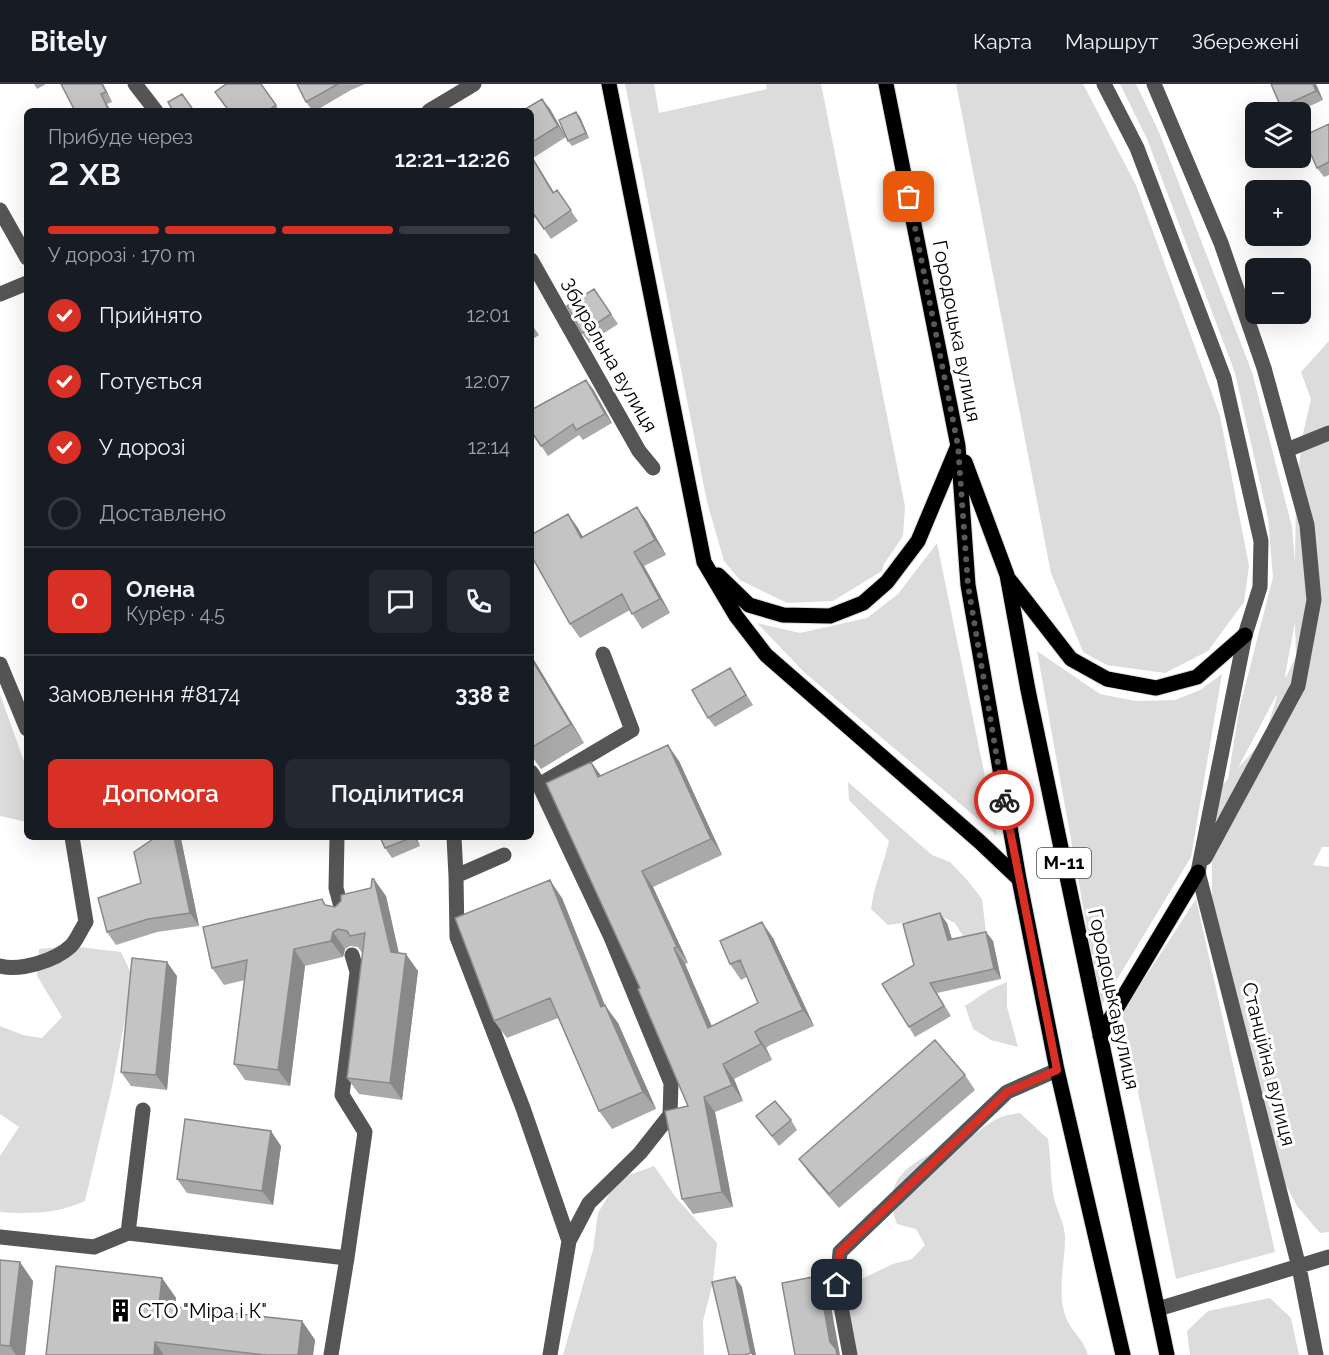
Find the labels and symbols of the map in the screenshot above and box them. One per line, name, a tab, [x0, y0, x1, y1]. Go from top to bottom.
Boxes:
pin	[883, 171, 934, 222]
street label: Городоцька вулиця	[928, 238, 986, 424]
street label: Збиральна вулиця	[555, 274, 663, 436]
courier	[974, 770, 1034, 830]
road number: М-11	[1037, 848, 1091, 878]
street label: Городоцька вулиця	[1083, 906, 1145, 1092]
street label: Станційна вулиця	[1237, 980, 1301, 1148]
pin	[811, 1259, 862, 1310]
building icon: СТО "Міра і К"	[107, 1298, 133, 1324]
place label: СТО "Міра і К"	[138, 1299, 267, 1323]

